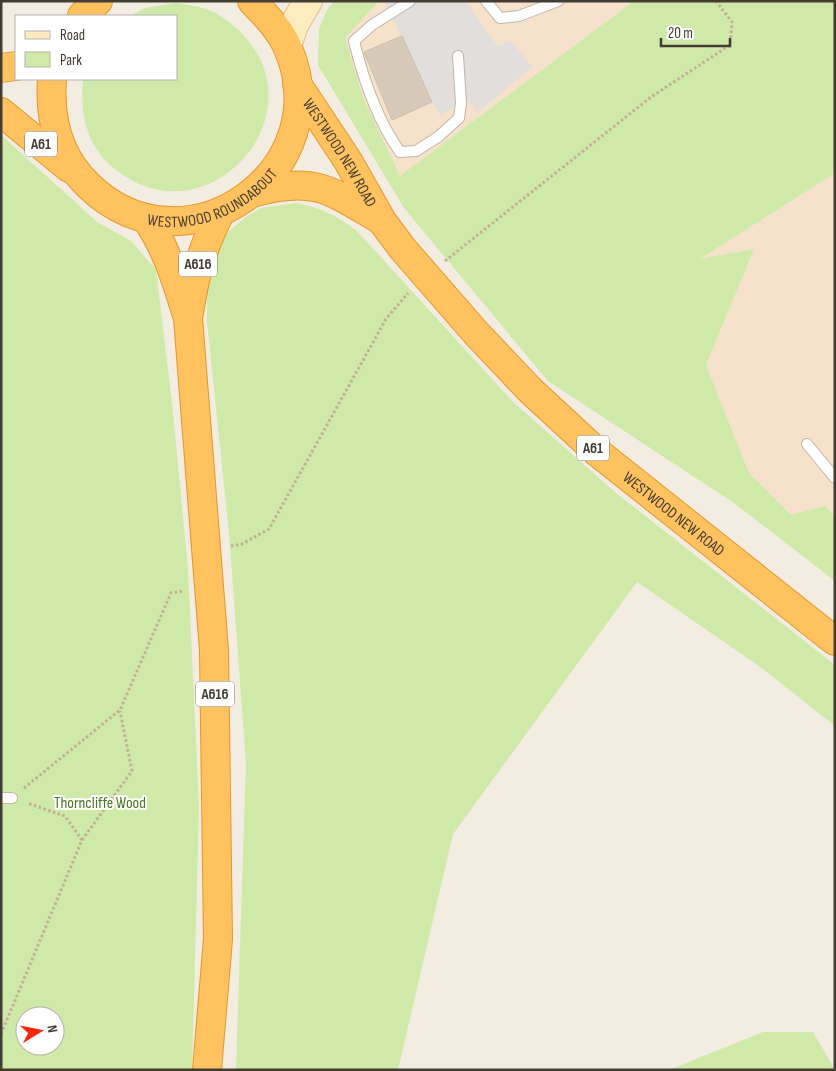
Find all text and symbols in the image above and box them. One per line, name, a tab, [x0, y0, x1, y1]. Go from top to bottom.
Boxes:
legend	[15, 15, 178, 80]
scale bar	[661, 15, 730, 47]
text: 20 m	[668, 24, 693, 43]
text: Road	[60, 26, 85, 45]
text: Park	[60, 51, 82, 70]
street label: WESTWOOD NEW ROAD	[298, 95, 380, 211]
road number: A61	[25, 132, 57, 156]
street label: WESTWOOD ROUNDABOUT	[146, 165, 282, 232]
road number: A616	[179, 252, 217, 276]
road number: A61	[577, 436, 609, 460]
street label: WESTWOOD NEW ROAD	[619, 468, 728, 561]
road number: A616	[196, 682, 234, 706]
park label: Thorncliffe Wood	[54, 794, 146, 813]
north arrow	[15, 1006, 65, 1056]
text: N	[43, 1024, 61, 1034]

